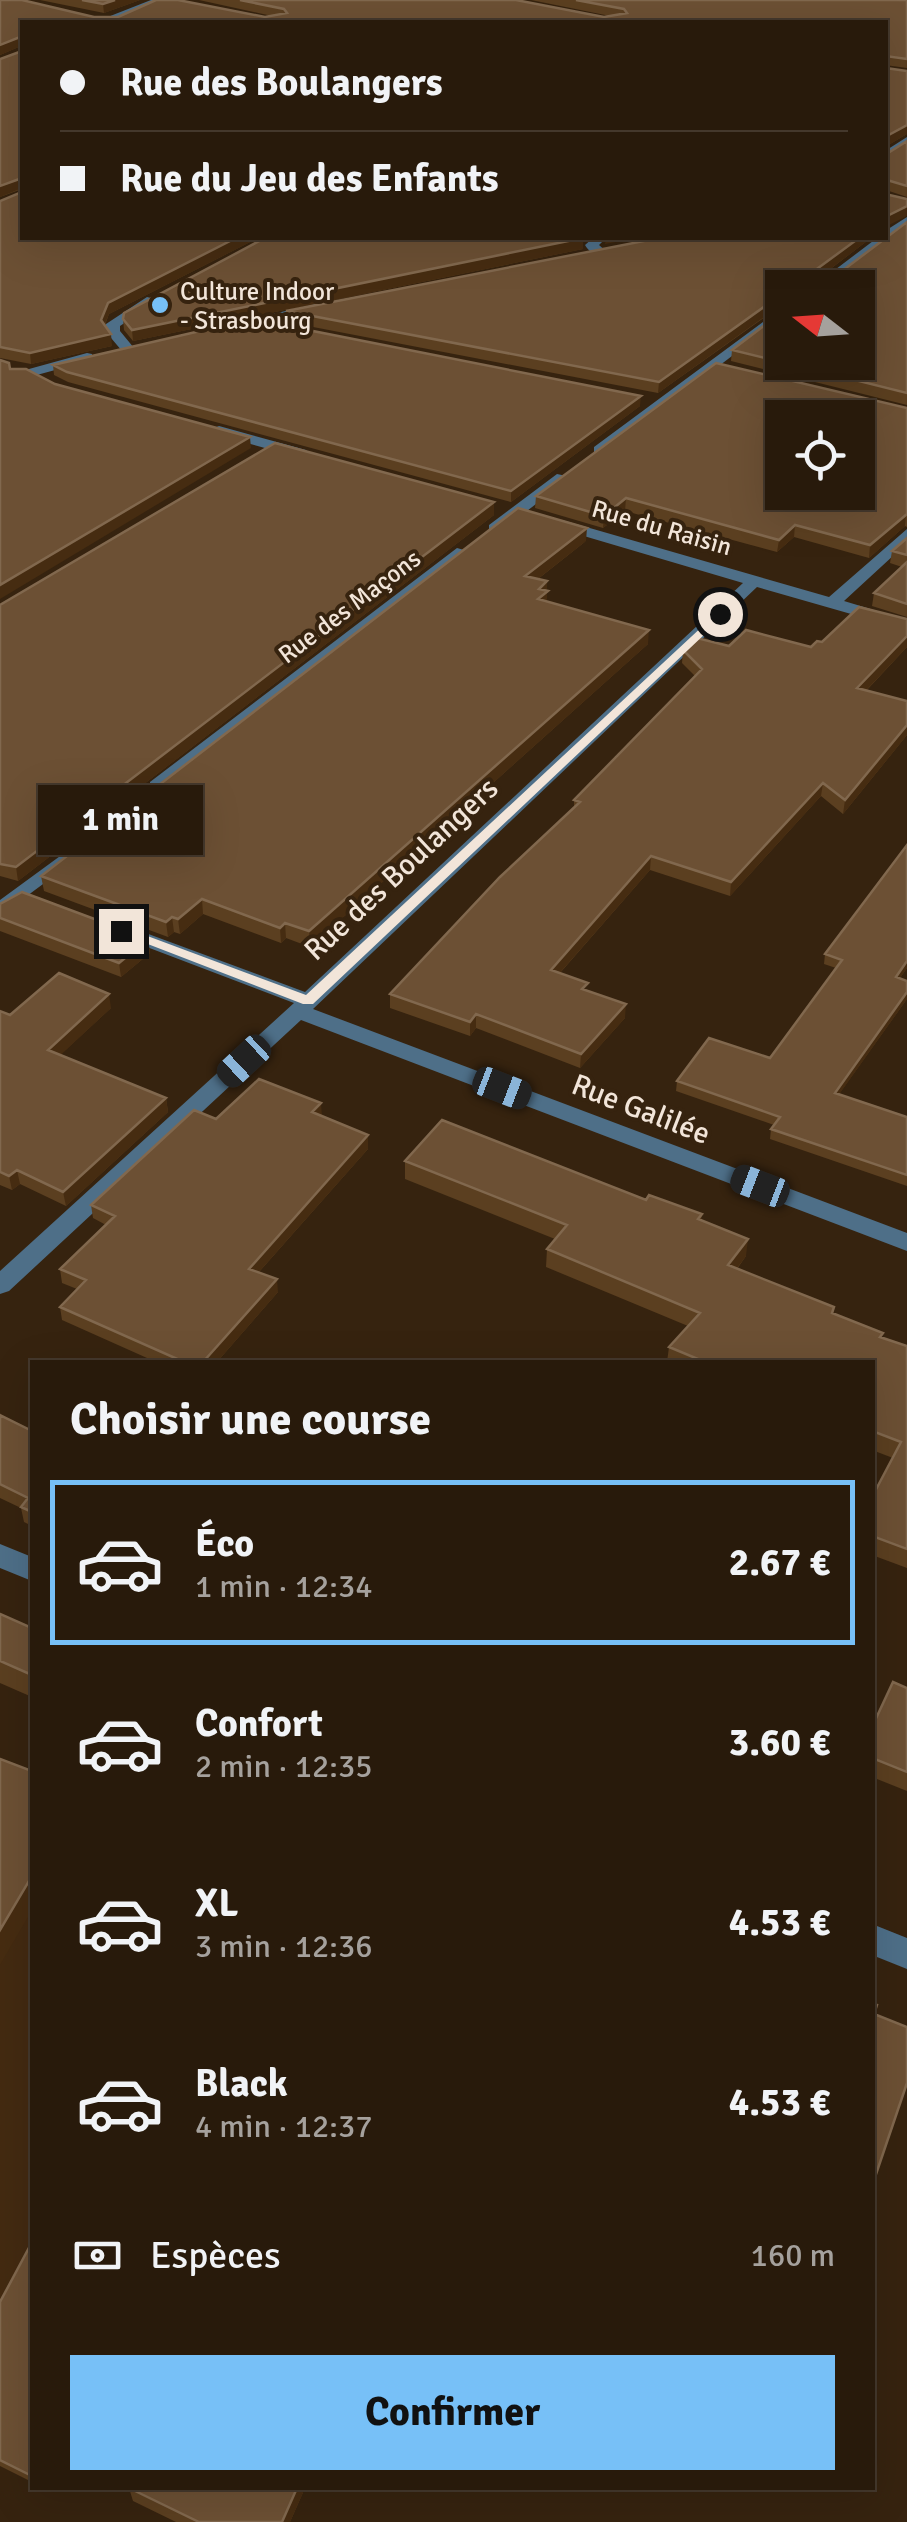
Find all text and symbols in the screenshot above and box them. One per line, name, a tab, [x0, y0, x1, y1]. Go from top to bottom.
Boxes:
text: Rue des Boulangers	[120, 59, 443, 106]
text: Rue du Jeu des Enfants	[120, 155, 499, 202]
north arrow	[765, 270, 875, 380]
map controls	[765, 270, 875, 510]
place label: Culture Indoor - Strasbourg	[180, 276, 335, 336]
marker: Culture Indoor - Strasbourg	[149, 294, 171, 316]
button: locate	[765, 400, 875, 510]
street label: Rue du Raisin	[588, 493, 735, 562]
street label: Rue des Maçons	[272, 543, 427, 670]
route start	[698, 592, 743, 637]
street label: Rue des Boulangers	[297, 770, 506, 969]
callout: 1 min	[38, 786, 204, 856]
text: 1 min	[82, 800, 159, 839]
route end	[99, 909, 144, 954]
car	[212, 1030, 276, 1092]
car	[469, 1063, 535, 1113]
street label: Rue Galilée	[566, 1066, 715, 1153]
car	[727, 1161, 793, 1211]
text: Choisir une course	[70, 1392, 431, 1447]
icon: car	[75, 1518, 165, 1608]
text: Éco	[195, 1520, 254, 1567]
text: 2.67 €	[729, 1539, 830, 1586]
text: 1 min · 12:34	[195, 1567, 373, 1606]
icon: car	[75, 1698, 165, 1788]
text: Confort	[195, 1700, 323, 1747]
text: 3.60 €	[729, 1719, 830, 1766]
text: 2 min · 12:35	[195, 1747, 373, 1786]
icon: car	[75, 1878, 165, 1968]
text: XL	[195, 1880, 238, 1927]
text: 4.53 €	[729, 1899, 830, 1946]
text: 3 min · 12:36	[195, 1927, 373, 1966]
icon: car	[75, 2058, 165, 2148]
text: Black	[195, 2060, 288, 2107]
text: 4.53 €	[729, 2079, 830, 2126]
text: 4 min · 12:37	[195, 2107, 373, 2146]
icon: cash	[70, 2228, 125, 2283]
text: Espèces	[150, 2232, 281, 2279]
text: 160 m	[751, 2236, 835, 2275]
button: Confirmer	[70, 2355, 835, 2470]

